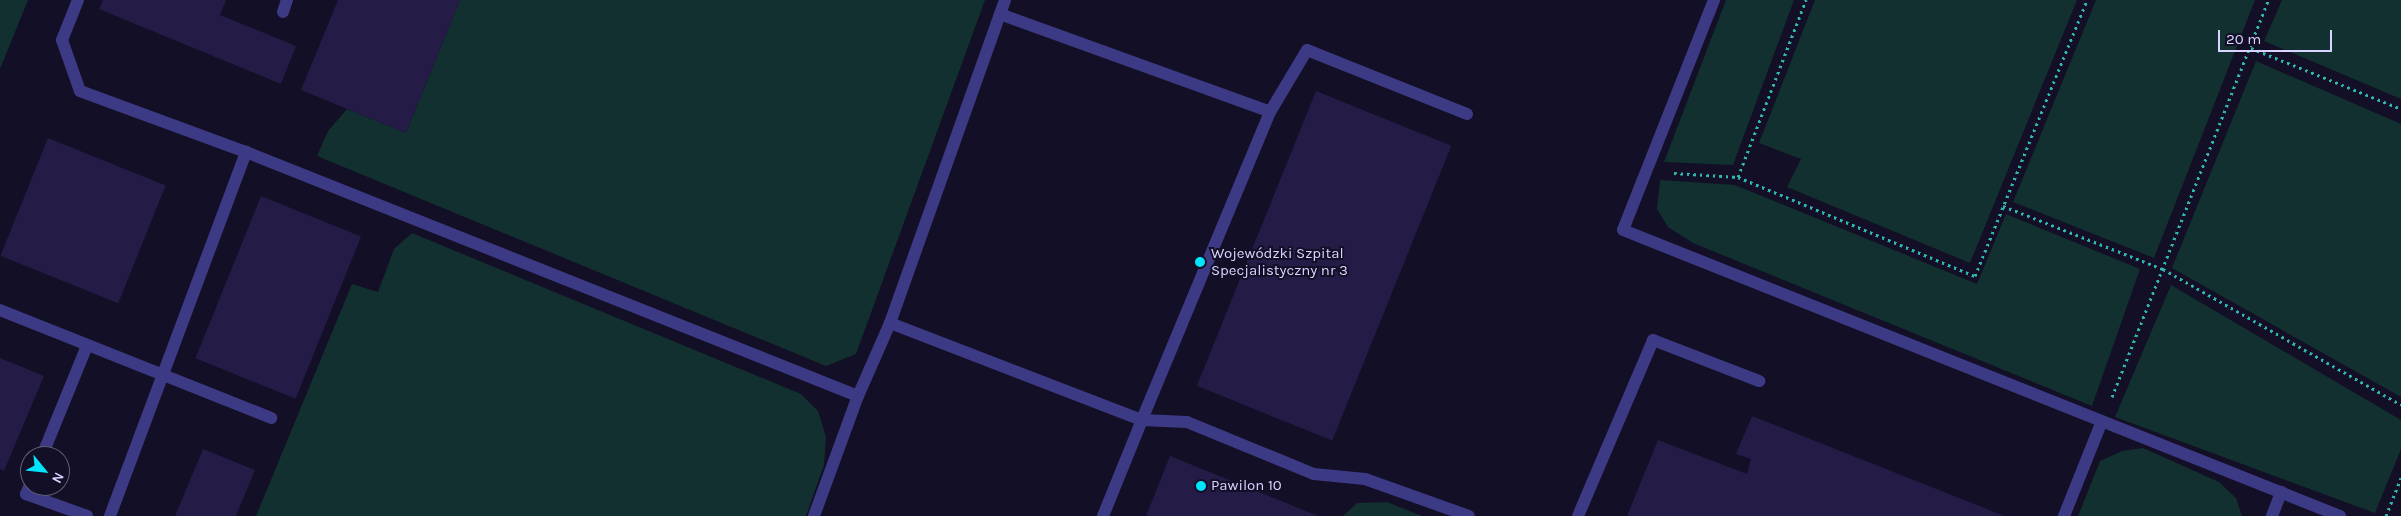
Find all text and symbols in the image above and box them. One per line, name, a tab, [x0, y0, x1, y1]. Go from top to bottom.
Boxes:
scale bar	[2221, 20, 2335, 52]
text: 20 m	[2226, 30, 2261, 48]
place label: Wojewódzki Szpital Specjalistyczny nr 3	[1211, 244, 1348, 279]
marker: Wojewódzki Szpital Specjalistyczny nr 3	[1193, 255, 1207, 269]
north arrow	[20, 446, 70, 496]
text: N	[48, 469, 68, 486]
place label: Pawilon 10	[1211, 477, 1282, 495]
marker: Pawilon 10	[1195, 480, 1207, 492]

